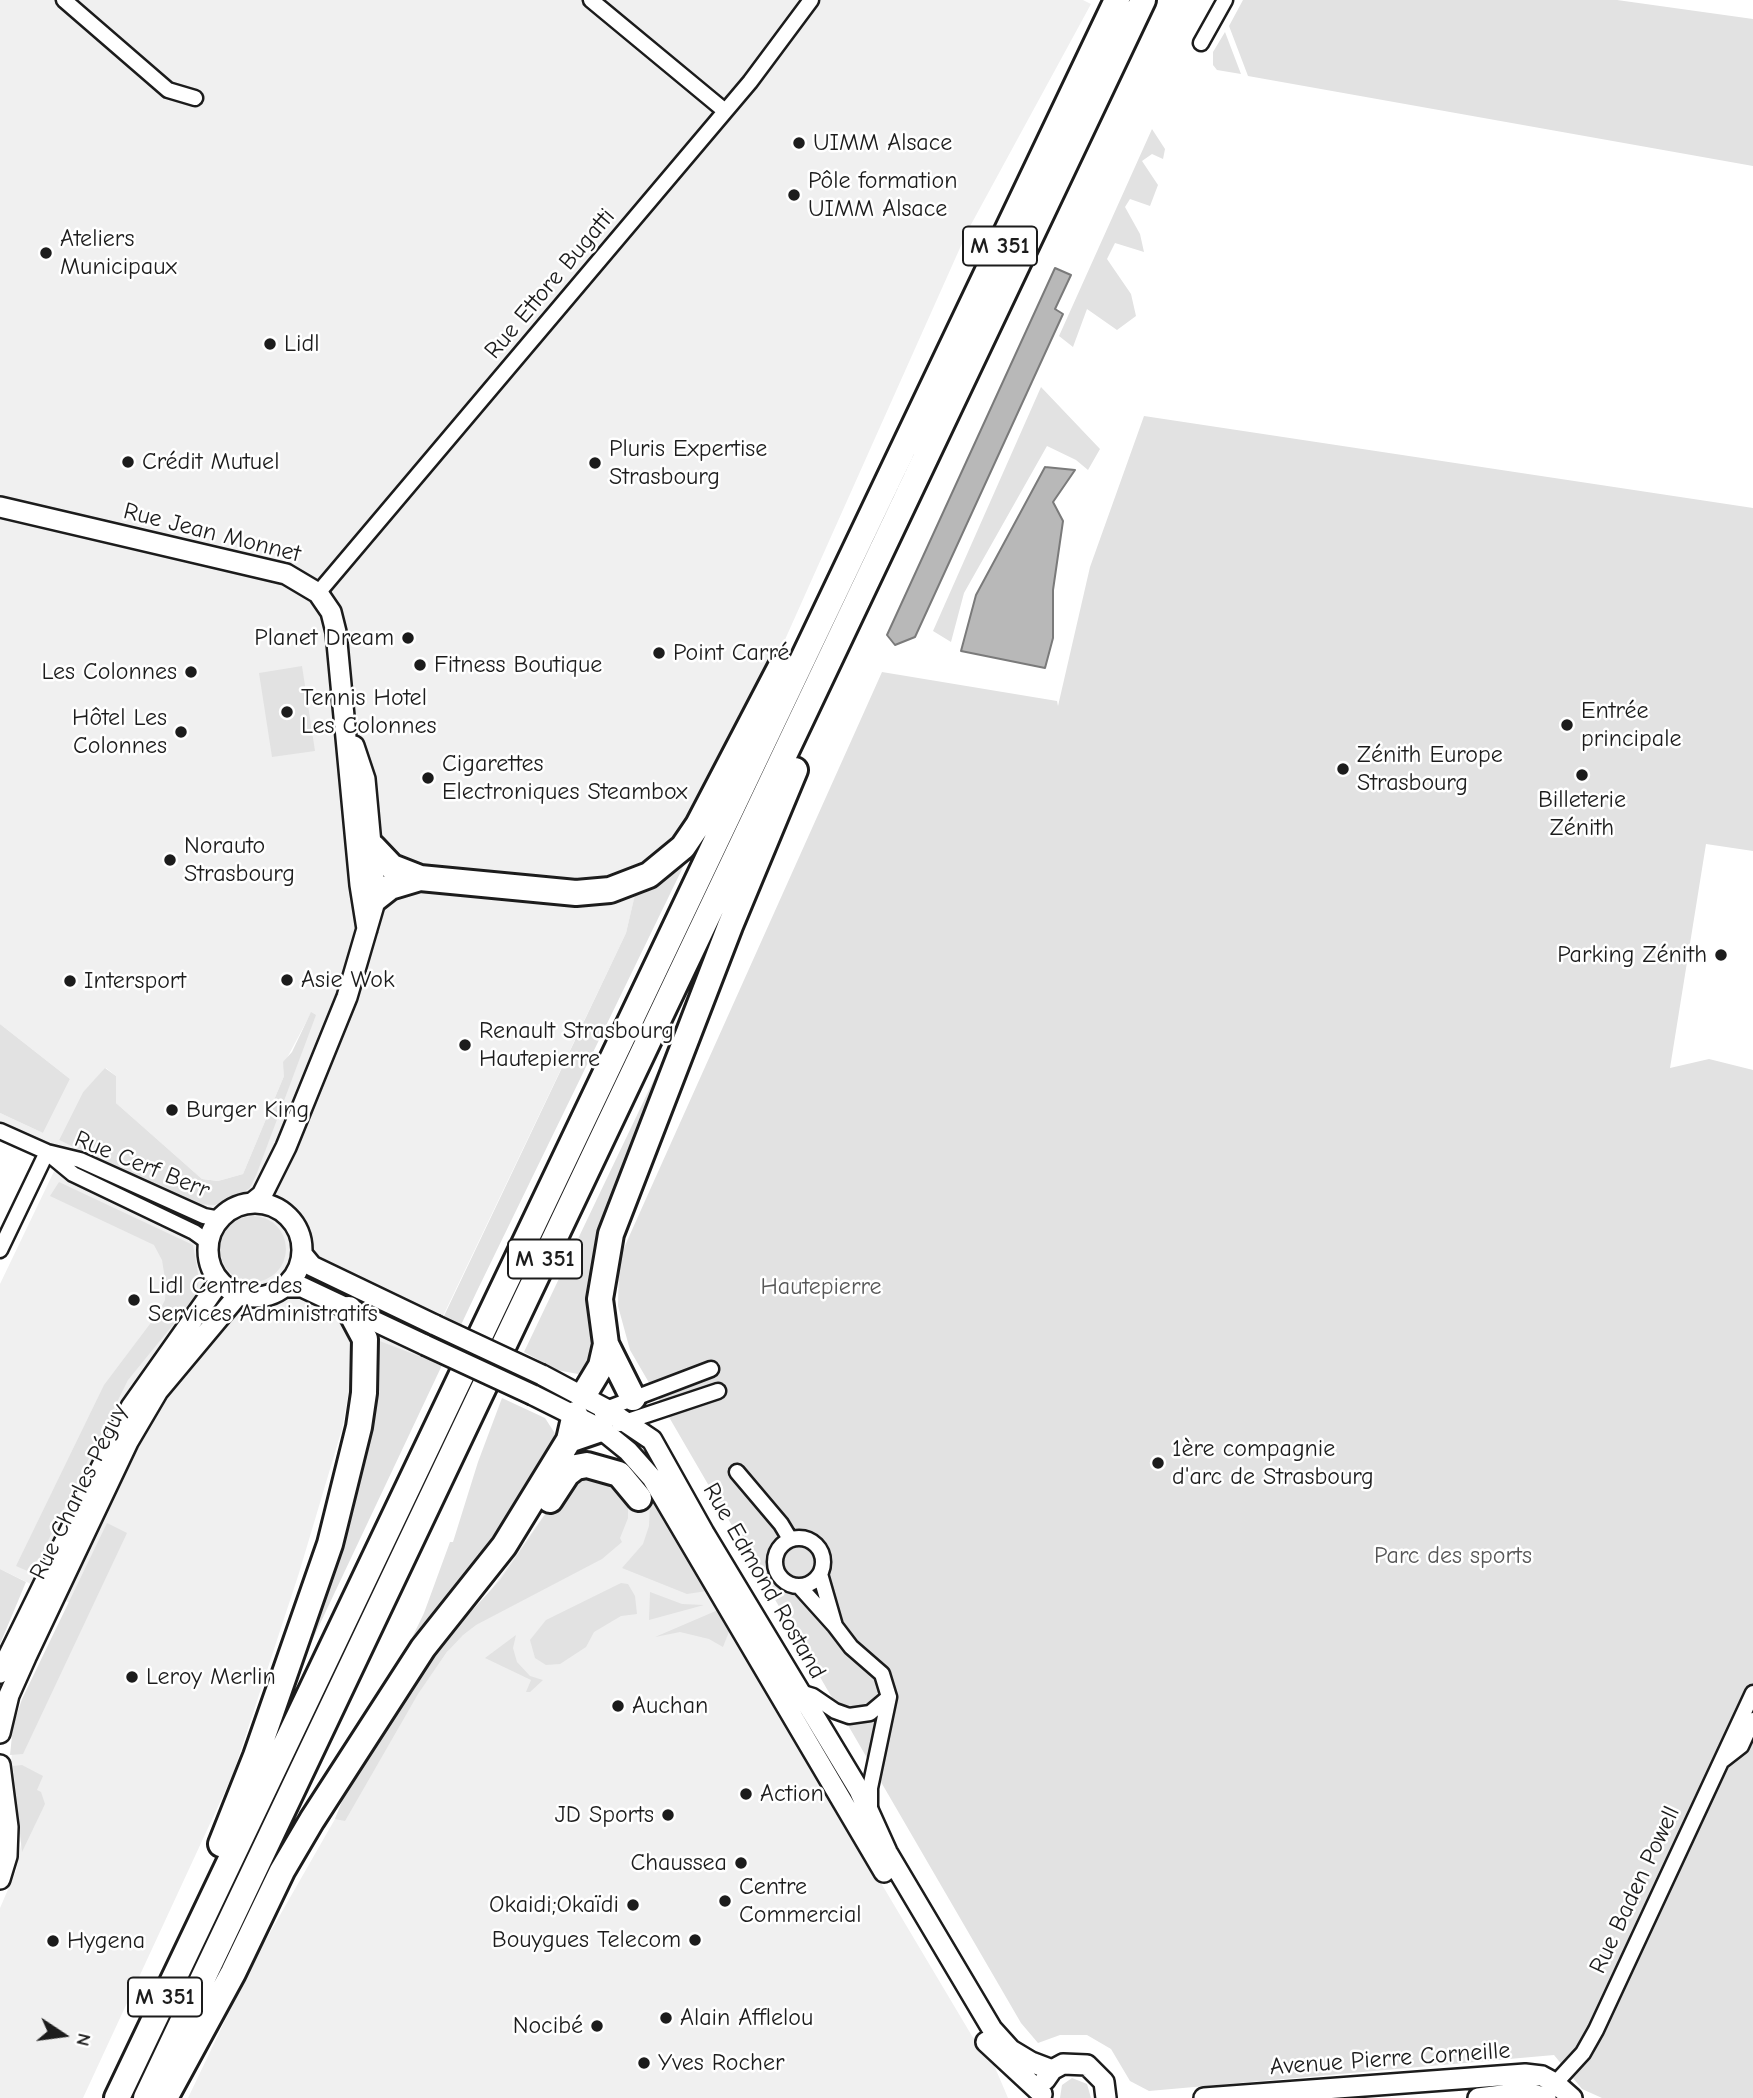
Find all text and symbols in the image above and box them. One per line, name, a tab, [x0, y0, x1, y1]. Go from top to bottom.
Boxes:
place label: UIMM Alsace	[813, 129, 952, 157]
marker: UIMM Alsace	[791, 135, 807, 151]
place label: Pôle formation UIMM Alsace	[808, 167, 957, 223]
marker: Pôle formation UIMM Alsace	[786, 187, 802, 203]
street label: Rue Ettore Bugatti	[479, 203, 621, 365]
place label: Ateliers Municipaux	[60, 225, 177, 281]
road number: M 351	[963, 227, 1037, 266]
marker: Ateliers Municipaux	[38, 245, 54, 261]
place label: Lidl	[284, 330, 319, 358]
marker: Lidl	[262, 336, 278, 352]
place label: Pluris Expertise Strasbourg	[609, 435, 767, 491]
place label: Crédit Mutuel	[142, 448, 279, 476]
marker: Crédit Mutuel	[120, 454, 136, 470]
marker: Pluris Expertise Strasbourg	[587, 455, 603, 471]
street label: Rue Jean Monnet	[120, 497, 304, 569]
place label: Planet Dream	[254, 624, 394, 652]
marker: Planet Dream	[400, 630, 416, 646]
place label: Point Carré	[673, 639, 789, 667]
marker: Point Carré	[651, 645, 667, 661]
place label: Fitness Boutique	[434, 651, 602, 679]
marker: Fitness Boutique	[412, 657, 428, 673]
place label: Les Colonnes	[41, 658, 177, 686]
marker: Les Colonnes	[183, 664, 199, 680]
place label: Tennis Hotel Les Colonnes	[301, 684, 437, 740]
place label: Entrée principale	[1581, 697, 1681, 753]
place label: Hôtel Les Colonnes	[72, 704, 167, 760]
marker: Tennis Hotel Les Colonnes	[279, 704, 295, 720]
marker: Entrée principale	[1559, 717, 1575, 733]
marker: Hôtel Les Colonnes	[173, 724, 189, 740]
place label: Zénith Europe Strasbourg	[1357, 741, 1503, 797]
place label: Cigarettes Electroniques Steambox	[442, 750, 687, 806]
marker: Zénith Europe Strasbourg	[1335, 761, 1351, 777]
marker: Billeterie Zénith	[1574, 767, 1590, 783]
marker: Cigarettes Electroniques Steambox	[420, 770, 436, 786]
place label: Billeterie Zénith	[1538, 786, 1626, 842]
place label: Norauto Strasbourg	[184, 832, 295, 888]
marker: Norauto Strasbourg	[162, 852, 178, 868]
place label: Parking Zénith	[1557, 941, 1707, 969]
marker: Parking Zénith	[1713, 947, 1729, 963]
place label: Asie Wok	[301, 966, 395, 994]
place label: Intersport	[84, 967, 186, 995]
marker: Asie Wok	[279, 972, 295, 988]
marker: Intersport	[62, 973, 78, 989]
place label: Renault Strasbourg Hautepierre	[479, 1017, 674, 1073]
marker: Renault Strasbourg Hautepierre	[457, 1037, 473, 1053]
place label: Burger King	[186, 1096, 309, 1124]
marker: Burger King	[164, 1102, 180, 1118]
street label: Rue Cerf Berr	[70, 1125, 214, 1205]
road number: M 351	[508, 1240, 582, 1278]
place label: Lidl Centre des Services Administratifs	[148, 1272, 378, 1328]
park label: Hautepierre	[760, 1273, 882, 1301]
marker: Lidl Centre des Services Administratifs	[126, 1292, 142, 1308]
street label: Rue Charles Péguy	[24, 1400, 134, 1584]
place label: 1ère compagnie d'arc de Strasbourg	[1172, 1435, 1374, 1491]
marker: 1ère compagnie d'arc de Strasbourg	[1150, 1455, 1166, 1471]
street label: Rue Edmond Rostand	[696, 1478, 832, 1684]
park label: Parc des sports	[1374, 1542, 1532, 1570]
place label: Leroy Merlin	[146, 1663, 276, 1691]
marker: Leroy Merlin	[124, 1669, 140, 1685]
place label: Auchan	[632, 1692, 708, 1720]
marker: Auchan	[610, 1698, 626, 1714]
place label: Action	[760, 1780, 824, 1808]
marker: Action	[738, 1786, 754, 1802]
place label: JD Sports	[555, 1801, 654, 1829]
street label: Rue Baden Powell	[1584, 1802, 1686, 1978]
marker: JD Sports	[660, 1807, 676, 1823]
place label: Chaussea	[630, 1849, 727, 1877]
marker: Chaussea	[733, 1855, 749, 1871]
place label: Centre Commercial	[739, 1873, 862, 1929]
place label: Okaidi;Okaïdi	[489, 1891, 619, 1919]
marker: Centre Commercial	[717, 1893, 733, 1909]
marker: Okaidi;Okaïdi	[625, 1897, 641, 1913]
place label: Bouygues Telecom	[492, 1926, 681, 1954]
place label: Hygena	[67, 1927, 145, 1955]
marker: Bouygues Telecom	[687, 1932, 703, 1948]
marker: Hygena	[45, 1933, 61, 1949]
road number: M 351	[128, 1978, 202, 2016]
north arrow	[28, 2000, 98, 2070]
place label: Alain Afflelou	[680, 2004, 813, 2032]
marker: Alain Afflelou	[658, 2010, 674, 2026]
place label: Nocibé	[513, 2012, 583, 2040]
marker: Nocibé	[589, 2018, 605, 2034]
text: N	[71, 2031, 96, 2048]
street label: Avenue Pierre Corneille	[1269, 2036, 1511, 2082]
place label: Yves Rocher	[658, 2049, 785, 2077]
marker: Yves Rocher	[636, 2055, 652, 2071]

